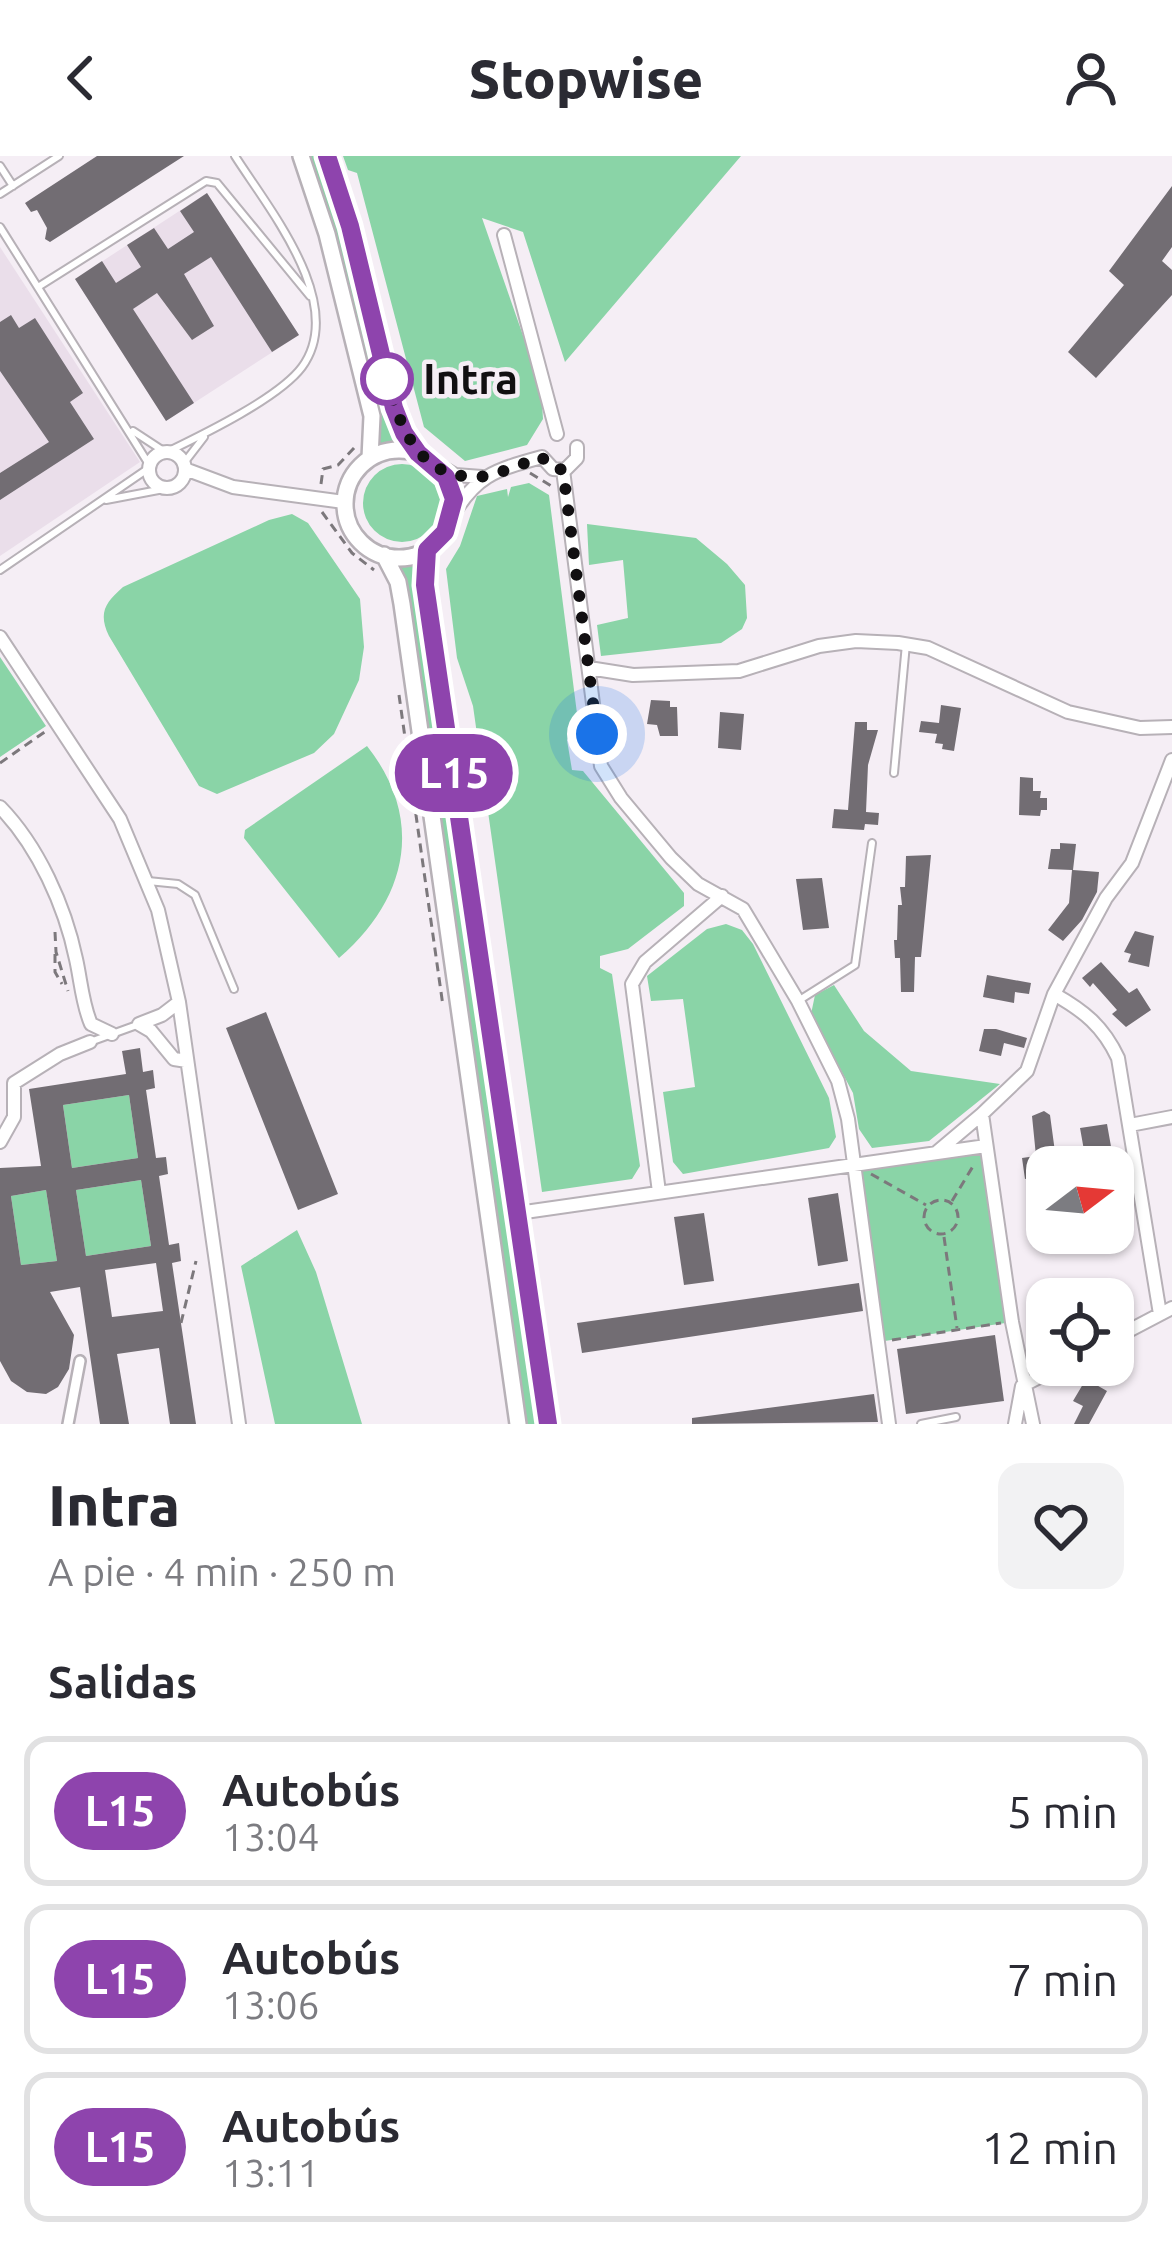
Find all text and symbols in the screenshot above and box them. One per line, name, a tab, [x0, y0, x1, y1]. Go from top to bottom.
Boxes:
icon: back	[48, 45, 114, 111]
icon: person	[1058, 45, 1124, 111]
text: Stopwise	[469, 48, 703, 108]
marker: Intra	[362, 354, 412, 404]
place label: Intra	[423, 355, 518, 402]
your location	[567, 704, 627, 764]
line badge: L15	[385, 734, 523, 812]
text: L15	[419, 749, 489, 796]
north arrow	[1026, 1146, 1134, 1254]
map controls	[1026, 1146, 1134, 1386]
button: locate	[1026, 1278, 1134, 1386]
button: heart	[998, 1463, 1124, 1589]
text: Intra	[48, 1473, 180, 1537]
text: A pie · 4 min · 250 m	[48, 1550, 396, 1593]
text: Salidas	[48, 1656, 197, 1707]
text: Autobús	[222, 1764, 400, 1815]
text: 5 min	[1007, 1786, 1118, 1837]
text: L15	[85, 1787, 155, 1834]
text: 13:04	[222, 1815, 320, 1858]
text: Autobús	[222, 1932, 400, 1983]
text: 7 min	[1007, 1954, 1118, 2005]
text: L15	[85, 1955, 155, 2002]
text: 13:06	[222, 1983, 320, 2026]
text: Autobús	[222, 2100, 400, 2151]
text: 12 min	[981, 2122, 1118, 2173]
text: L15	[85, 2123, 155, 2170]
text: 13:11	[222, 2151, 320, 2194]

